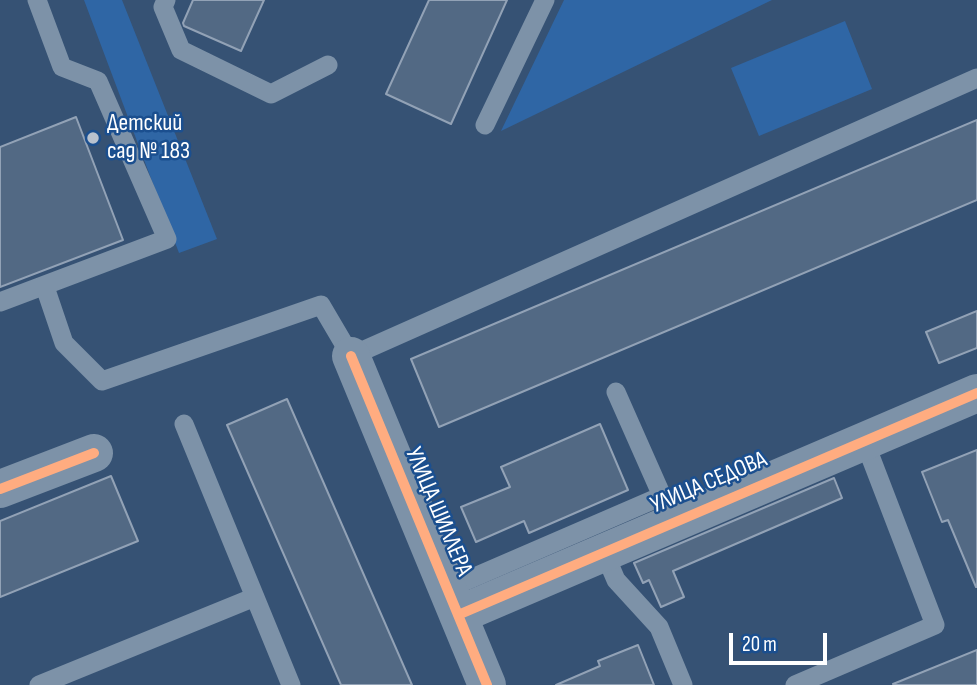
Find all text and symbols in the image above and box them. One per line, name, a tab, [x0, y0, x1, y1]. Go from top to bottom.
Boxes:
place label: Детский сад № 183	[107, 110, 190, 166]
marker: Детский сад № 183	[85, 130, 101, 146]
street label: УЛИЦА ШИЛЛЕРА	[398, 443, 478, 581]
street label: УЛИЦА СЕДОВА	[646, 446, 772, 520]
scale bar	[732, 618, 830, 662]
text: 20 m	[742, 632, 777, 657]

